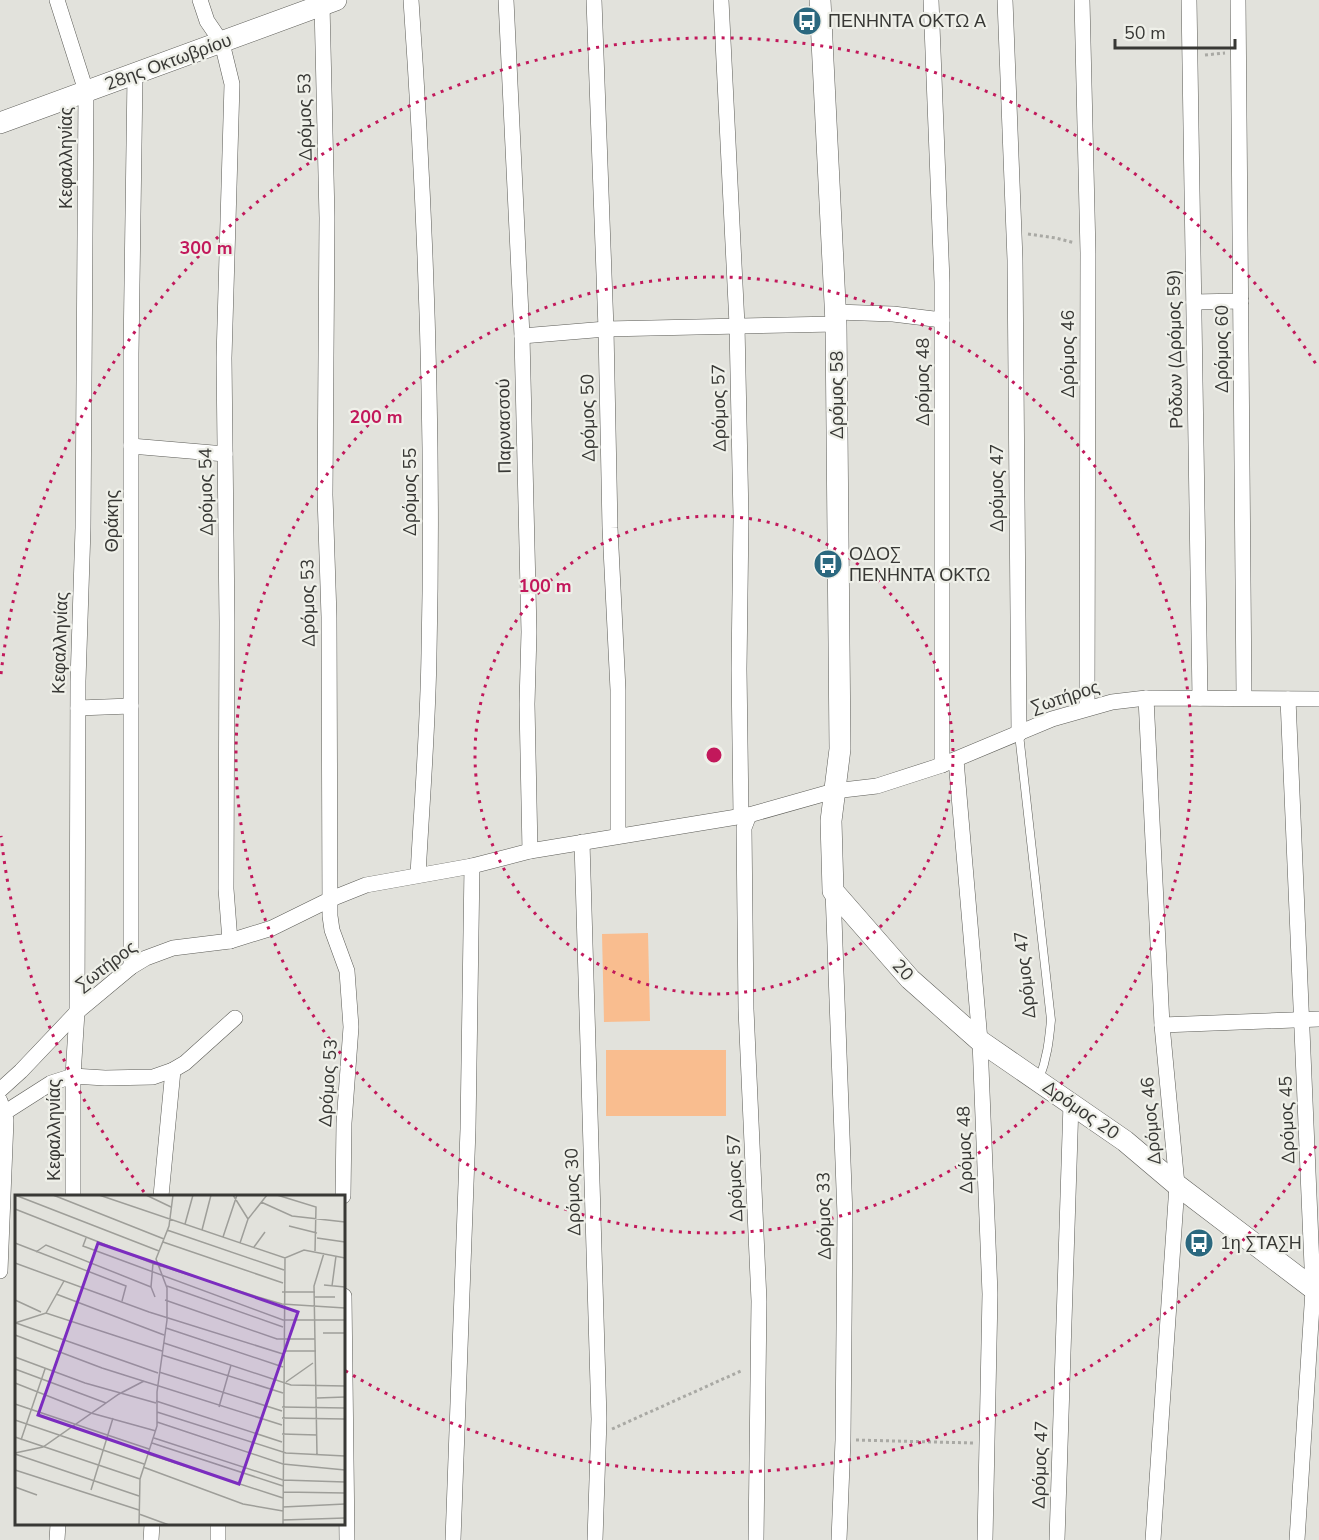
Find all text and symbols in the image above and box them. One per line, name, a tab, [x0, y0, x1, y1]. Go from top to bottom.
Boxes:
bus stop icon: ΠΕΝΗΝΤΑ ΟΚΤΩ Α	[791, 5, 823, 37]
place label: ΠΕΝΗΝΤΑ ΟΚΤΩ Α	[828, 9, 986, 33]
scale bar	[1115, 12, 1235, 50]
text: 50 m	[1124, 21, 1166, 45]
street label: 28ης Οκτωβρίου	[101, 28, 235, 96]
street label: Δρόμος 53	[292, 73, 318, 161]
street label: Κεφαλληνίας	[54, 107, 78, 209]
text: 300 m	[179, 236, 233, 260]
street label: Ρόδων (Δρόμος 59)	[1162, 269, 1188, 429]
street label: Δρόμος 60	[1210, 305, 1234, 393]
street label: Δρόμος 46	[1056, 310, 1080, 398]
street label: Δρόμος 48	[911, 338, 935, 426]
street label: Δρόμος 58	[825, 351, 849, 439]
street label: Δρόμος 57	[706, 364, 732, 452]
street label: Δρόμος 50	[575, 374, 601, 462]
street label: Παρνασσού	[491, 378, 517, 474]
text: 200 m	[349, 405, 403, 429]
street label: Δρόμος 47	[985, 444, 1009, 532]
street label: Δρόμος 54	[193, 447, 219, 536]
street label: Δρόμος 55	[398, 448, 422, 536]
street label: Θράκης	[100, 490, 124, 552]
place label: ΟΔΟΣ ΠΕΝΗΝΤΑ ΟΚΤΩ	[849, 542, 990, 587]
bus stop icon: ΟΔΟΣ ΠΕΝΗΝΤΑ ΟΚΤΩ	[812, 548, 844, 580]
street label: Δρόμος 53	[295, 559, 321, 647]
text: 100 m	[518, 574, 572, 598]
street label: Κεφαλληνίας	[46, 591, 74, 694]
street label: Σωτήρος	[1028, 675, 1103, 719]
centre of rings	[704, 745, 724, 765]
street label: Δρόμος 47	[1008, 930, 1042, 1020]
street label: Σωτήρος	[71, 935, 142, 997]
street label: 20	[887, 954, 919, 986]
street label: Δρόμος 53	[313, 1038, 343, 1128]
street label: Δρόμος 20	[1038, 1075, 1124, 1145]
street label: Δρόμος 45	[1273, 1075, 1301, 1165]
street label: Δρόμος 46	[1135, 1076, 1167, 1166]
street label: Κεφαλληνίας	[42, 1079, 66, 1181]
street label: Δρόμος 48	[951, 1105, 979, 1195]
street label: Δρόμος 57	[721, 1133, 749, 1223]
street label: Δρόμος 30	[559, 1147, 587, 1237]
street label: Δρόμος 33	[811, 1172, 837, 1260]
inset map	[15, 1195, 345, 1525]
bus stop icon: 1η ΣΤΑΣΗ	[1183, 1227, 1215, 1259]
place label: 1η ΣΤΑΣΗ	[1220, 1231, 1302, 1255]
street label: Δρόμος 47	[1026, 1420, 1054, 1510]

